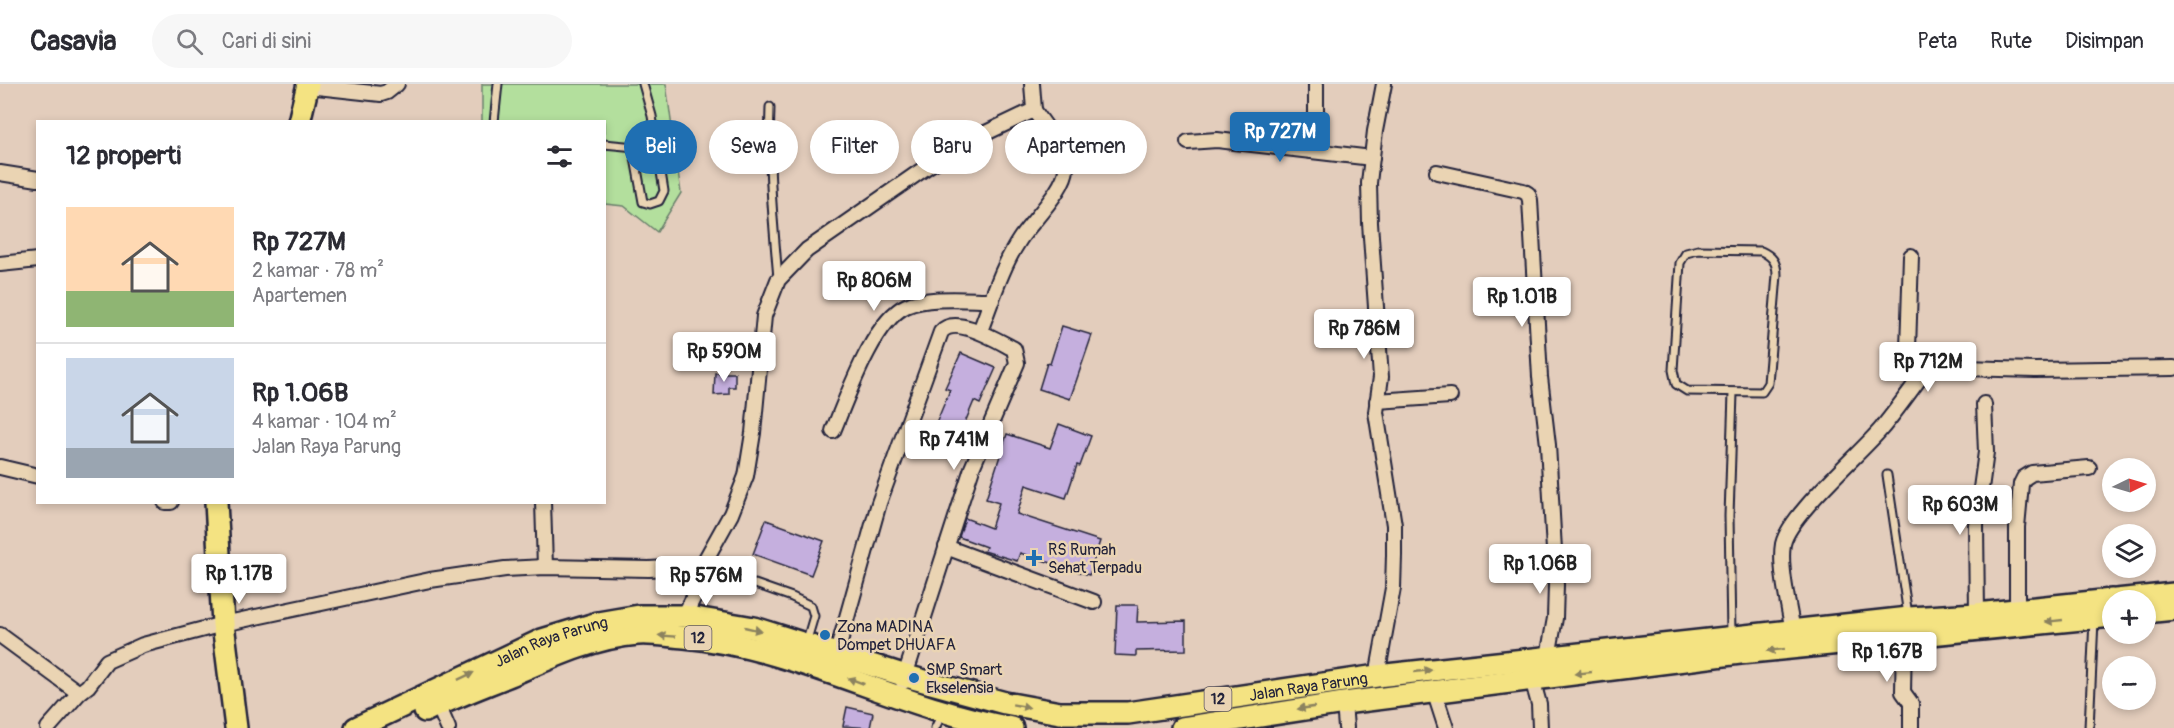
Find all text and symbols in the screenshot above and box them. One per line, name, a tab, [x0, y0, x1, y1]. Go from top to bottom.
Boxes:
search box	[152, 14, 572, 68]
text: Casavia	[30, 24, 116, 59]
icon: search	[173, 25, 206, 58]
text: Cari di sini	[221, 27, 311, 55]
text: Peta	[1917, 28, 1957, 55]
text: Rute	[1990, 28, 2032, 55]
text: Disimpan	[2065, 28, 2144, 55]
pin: Rp 727M	[1225, 112, 1335, 163]
text: Rp 727M	[1244, 119, 1316, 144]
chip: Beli	[624, 120, 697, 174]
chip: Sewa	[709, 120, 798, 174]
chip: Filter	[810, 120, 899, 174]
chip: Baru	[911, 120, 993, 174]
chip: Apartemen	[1005, 120, 1147, 174]
text: 12 properti	[66, 140, 181, 172]
icon: filters	[543, 140, 576, 173]
text: Rp 727M	[252, 226, 346, 258]
icon: home	[114, 231, 186, 303]
text: 2 kamar · 78 m²	[252, 258, 384, 283]
pin: Rp 806M	[819, 261, 929, 312]
text: Rp 806M	[836, 268, 912, 293]
pin: Rp 1.01B	[1460, 277, 1584, 328]
text: Apartemen	[252, 283, 347, 308]
text: Rp 1.01B	[1487, 284, 1557, 309]
pin: Rp 786M	[1309, 309, 1419, 360]
text: Rp 786M	[1328, 316, 1400, 341]
pin: Rp 590M	[669, 332, 779, 383]
text: Rp 590M	[687, 339, 761, 364]
pin: Rp 712M	[1873, 342, 1983, 393]
text: Rp 712M	[1893, 349, 1963, 374]
text: Rp 1.06B	[252, 377, 348, 409]
icon: home	[114, 382, 186, 454]
text: 4 kamar · 104 m²	[252, 409, 397, 434]
pin: Rp 741M	[899, 420, 1009, 471]
text: Rp 741M	[919, 427, 989, 452]
text: Jalan Raya Parung	[252, 434, 401, 459]
north arrow	[2102, 458, 2156, 512]
map controls	[2102, 458, 2156, 710]
pin: Rp 603M	[1905, 485, 2015, 536]
text: Rp 603M	[1922, 492, 1998, 517]
button: layers	[2102, 524, 2156, 578]
place label: RS Rumah Sehat Terpadu	[1048, 540, 1142, 578]
pin: Rp 1.06B	[1478, 544, 1602, 595]
marker: RS Rumah Sehat Terpadu	[1025, 549, 1043, 567]
text: Rp 1.06B	[1503, 551, 1577, 576]
pin: Rp 1.17B	[177, 554, 301, 605]
pin: Rp 576M	[651, 556, 761, 607]
text: Rp 1.17B	[205, 561, 273, 586]
text: Rp 576M	[670, 563, 742, 588]
button: +	[2102, 590, 2156, 644]
street label: Jalan Raya Parung	[492, 613, 609, 672]
one-way arrow	[2044, 616, 2063, 626]
place label: Zona MADINA Dompet DHUAFA	[837, 617, 956, 655]
one-way arrow	[744, 625, 763, 634]
road number: 12	[684, 626, 712, 650]
marker: Zona MADINA Dompet DHUAFA	[818, 628, 832, 642]
one-way arrow	[657, 631, 676, 640]
pin: Rp 1.67B	[1825, 632, 1949, 683]
text: Rp 1.67B	[1852, 639, 1922, 664]
one-way arrow	[1767, 645, 1786, 655]
button: −	[2102, 656, 2156, 710]
place label: SMP Smart Ekselensia	[926, 660, 1003, 698]
one-way arrow	[1413, 666, 1432, 676]
one-way arrow	[1573, 668, 1592, 678]
street label: Jalan Raya Parung	[1248, 669, 1369, 706]
marker: SMP Smart Ekselensia	[907, 671, 921, 685]
one-way arrow	[457, 672, 474, 681]
one-way arrow	[847, 675, 865, 685]
road number: 12	[1204, 687, 1232, 711]
one-way arrow	[1012, 702, 1031, 711]
one-way arrow	[1296, 704, 1315, 713]

